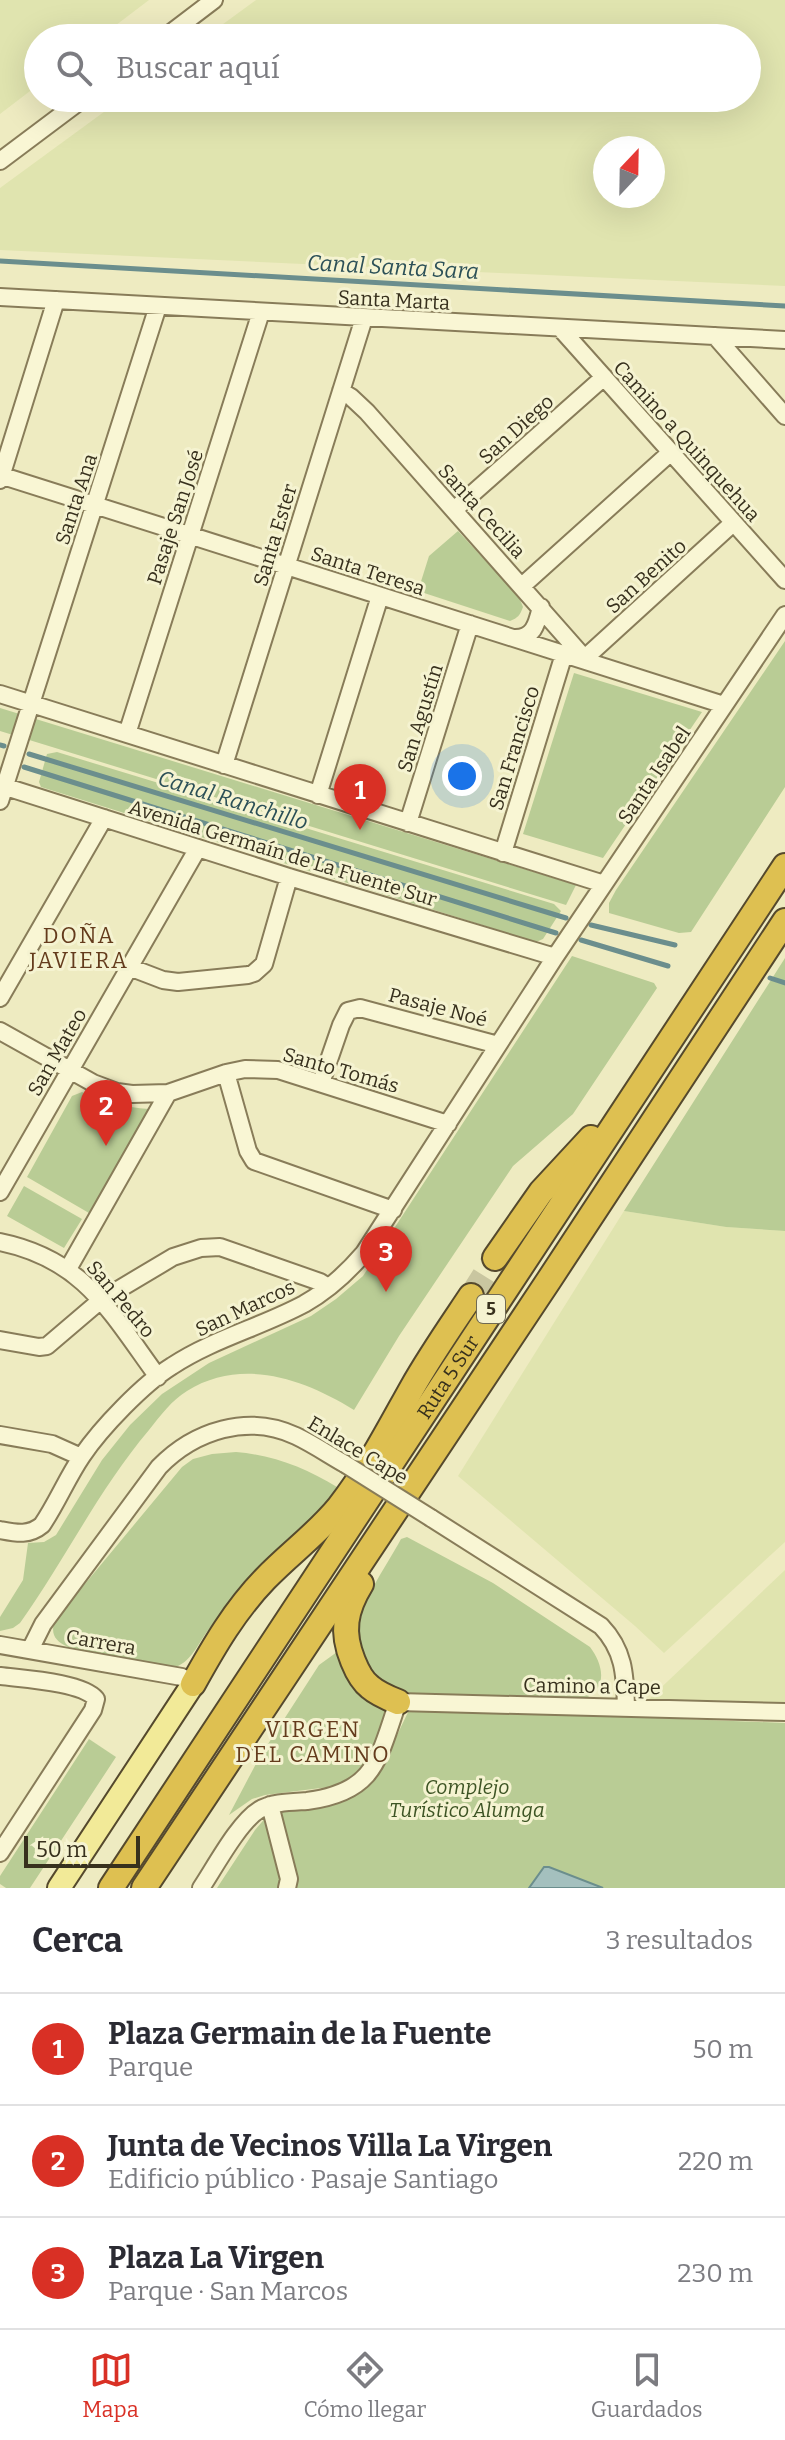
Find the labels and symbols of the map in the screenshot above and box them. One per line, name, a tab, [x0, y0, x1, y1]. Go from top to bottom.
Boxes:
north arrow	[593, 136, 665, 208]
water label: Canal Santa Sara	[306, 249, 480, 285]
street label: Santa Marta	[337, 285, 451, 315]
street label: Camino a Quinquehua	[608, 356, 766, 526]
street label: San Diego	[474, 389, 558, 469]
street label: Pasaje San José	[142, 446, 209, 588]
street label: Santa Ana	[50, 450, 102, 548]
street label: Santa Cecilia	[433, 459, 531, 563]
street label: Santa Ester	[248, 481, 302, 589]
street label: San Benito	[601, 534, 691, 618]
street label: Santa Teresa	[308, 541, 428, 601]
street label: San Agustín	[392, 661, 448, 775]
street label: San Francisco	[484, 683, 544, 813]
street label: Santa Isabel	[613, 721, 696, 828]
your location	[442, 756, 482, 796]
water label: Canal Ranchillo	[155, 764, 311, 836]
pin: 1	[334, 764, 386, 830]
street label: Avenida Germaín de La Fuente Sur	[126, 795, 440, 911]
district label: DOÑA JAVIERA	[28, 922, 129, 974]
street label: Pasaje Noé	[386, 982, 490, 1033]
street label: San Mateo	[22, 1004, 92, 1100]
street label: Santo Tomás	[280, 1042, 402, 1098]
pin: 2	[80, 1080, 132, 1146]
pin: 3	[360, 1226, 412, 1292]
street label: San Pedro	[82, 1256, 160, 1342]
street label: San Marcos	[191, 1275, 299, 1341]
road number: 5	[477, 1295, 505, 1323]
street label: Ruta 5 Sur	[412, 1331, 484, 1423]
street label: Enlace Cape	[304, 1411, 412, 1489]
street label: Carrera	[64, 1624, 138, 1660]
street label: Camino a Cape	[523, 1673, 661, 1699]
district label: VIRGEN DEL CAMINO	[235, 1716, 391, 1768]
park label: Complejo Turístico Alumga	[389, 1775, 545, 1822]
scale bar	[24, 1832, 140, 1868]

